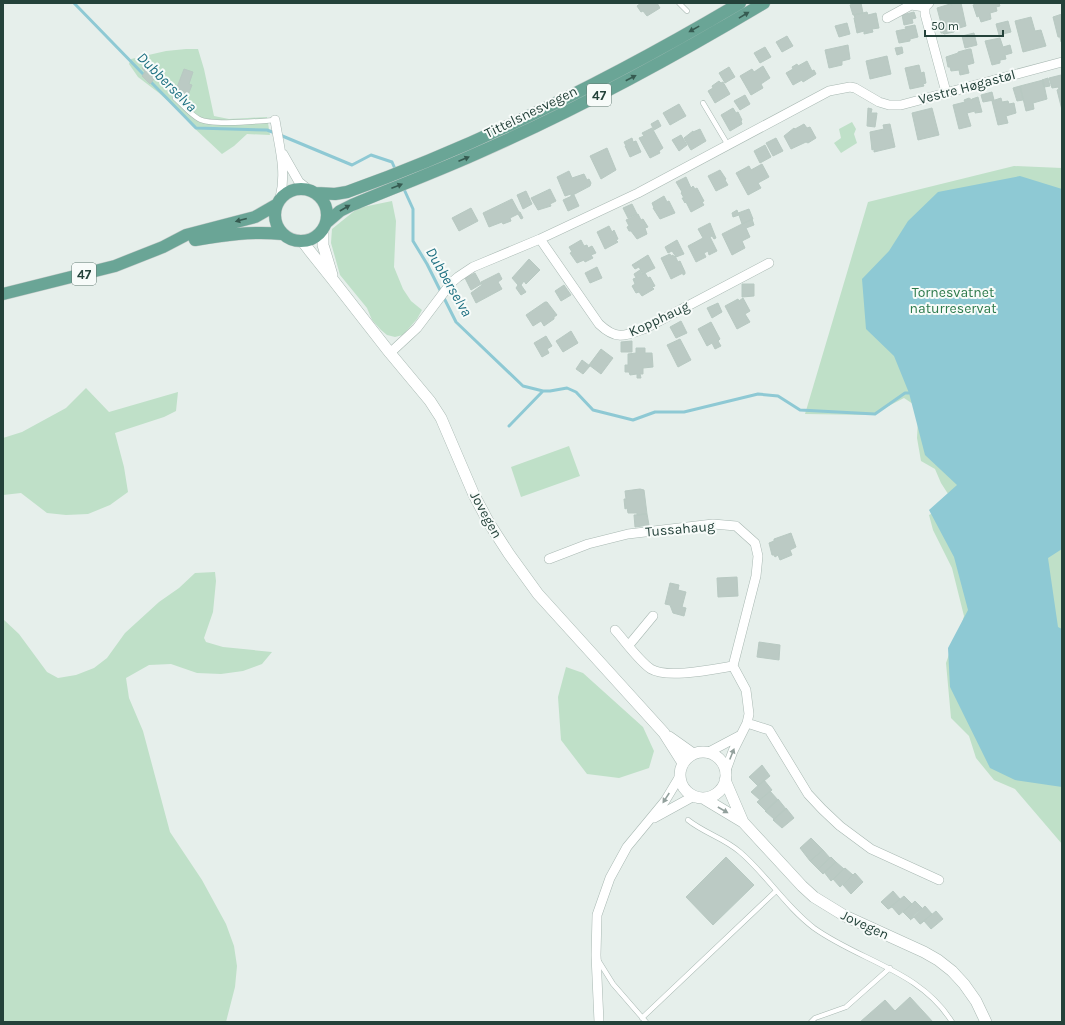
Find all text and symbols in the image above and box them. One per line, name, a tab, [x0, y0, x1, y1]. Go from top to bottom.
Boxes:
one-way arrow	[738, 11, 750, 18]
scale bar	[925, 12, 1003, 38]
text: 50 m	[931, 19, 959, 33]
one-way arrow	[688, 26, 700, 33]
water label: Dubberselva	[133, 48, 201, 116]
street label: Vestre Høgastøl	[917, 66, 1017, 108]
one-way arrow	[625, 75, 637, 81]
street label: Tittelsnesvegen	[482, 82, 580, 142]
road number: 47	[587, 84, 611, 106]
one-way arrow	[458, 156, 470, 162]
one-way arrow	[392, 183, 404, 189]
one-way arrow	[339, 205, 351, 212]
one-way arrow	[235, 218, 247, 224]
water label: Dubberselva	[422, 244, 476, 320]
road number: 47	[72, 263, 96, 285]
park label: Tornesvatnet naturreservat	[910, 284, 996, 317]
street label: Kopphaug	[626, 298, 692, 340]
street label: Jovegen	[466, 489, 506, 541]
street label: Tussahaug	[645, 517, 715, 540]
one-way arrow	[730, 747, 736, 759]
one-way arrow	[663, 792, 670, 804]
one-way arrow	[717, 806, 729, 813]
street label: Jovegen	[838, 907, 892, 943]

